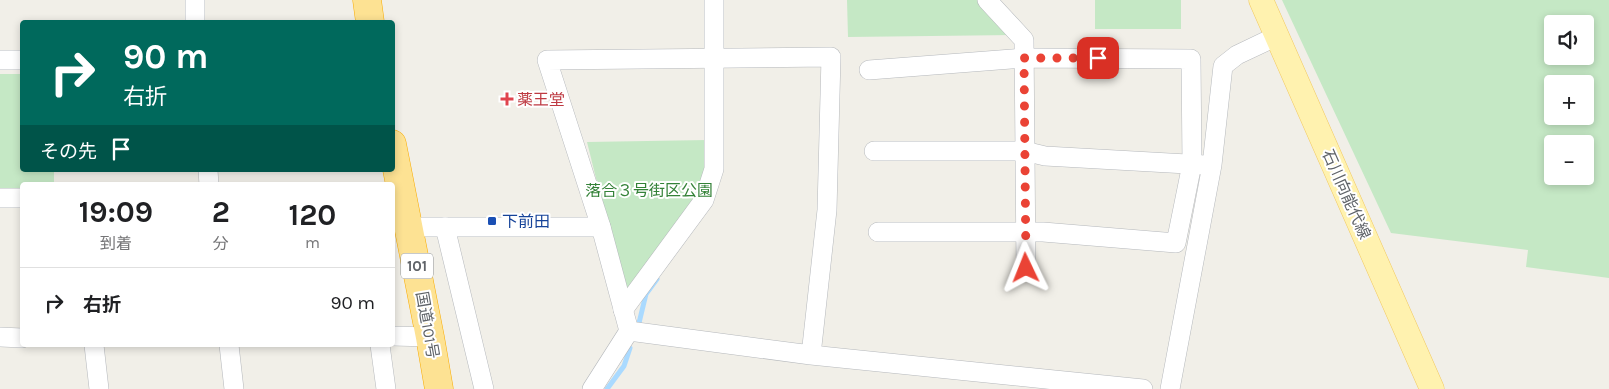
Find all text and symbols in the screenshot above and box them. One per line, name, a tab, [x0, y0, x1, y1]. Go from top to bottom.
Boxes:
map controls	[1544, 15, 1594, 185]
button: sound	[1544, 15, 1594, 65]
text: 90 m	[123, 36, 209, 77]
pin	[1077, 37, 1119, 79]
icon: right	[40, 40, 105, 105]
icon: arrive	[1084, 44, 1112, 72]
button: +	[1544, 75, 1594, 125]
text: 右折	[123, 84, 167, 110]
place label: 薬王堂	[517, 90, 565, 109]
marker: 薬王堂	[501, 93, 513, 105]
icon: arrive	[107, 135, 135, 163]
button: −	[1544, 135, 1594, 185]
text: その先	[40, 141, 97, 163]
street label: 石川向能代線	[1318, 146, 1375, 242]
park label: 落合３号街区公園	[585, 181, 713, 200]
text: 19:09	[79, 194, 153, 230]
text: 2	[212, 194, 230, 230]
text: 120	[288, 197, 336, 233]
place label: 下前田	[502, 212, 550, 231]
marker: 下前田	[486, 215, 498, 227]
text: m	[305, 233, 320, 252]
text: 到着	[100, 234, 132, 253]
text: 分	[213, 234, 229, 253]
position arrow	[999, 241, 1051, 293]
road number: 101	[401, 254, 433, 278]
icon: right	[40, 289, 68, 317]
street label: 国道101号	[412, 290, 443, 360]
text: 90 m	[330, 292, 375, 314]
text: 右折	[83, 294, 121, 316]

